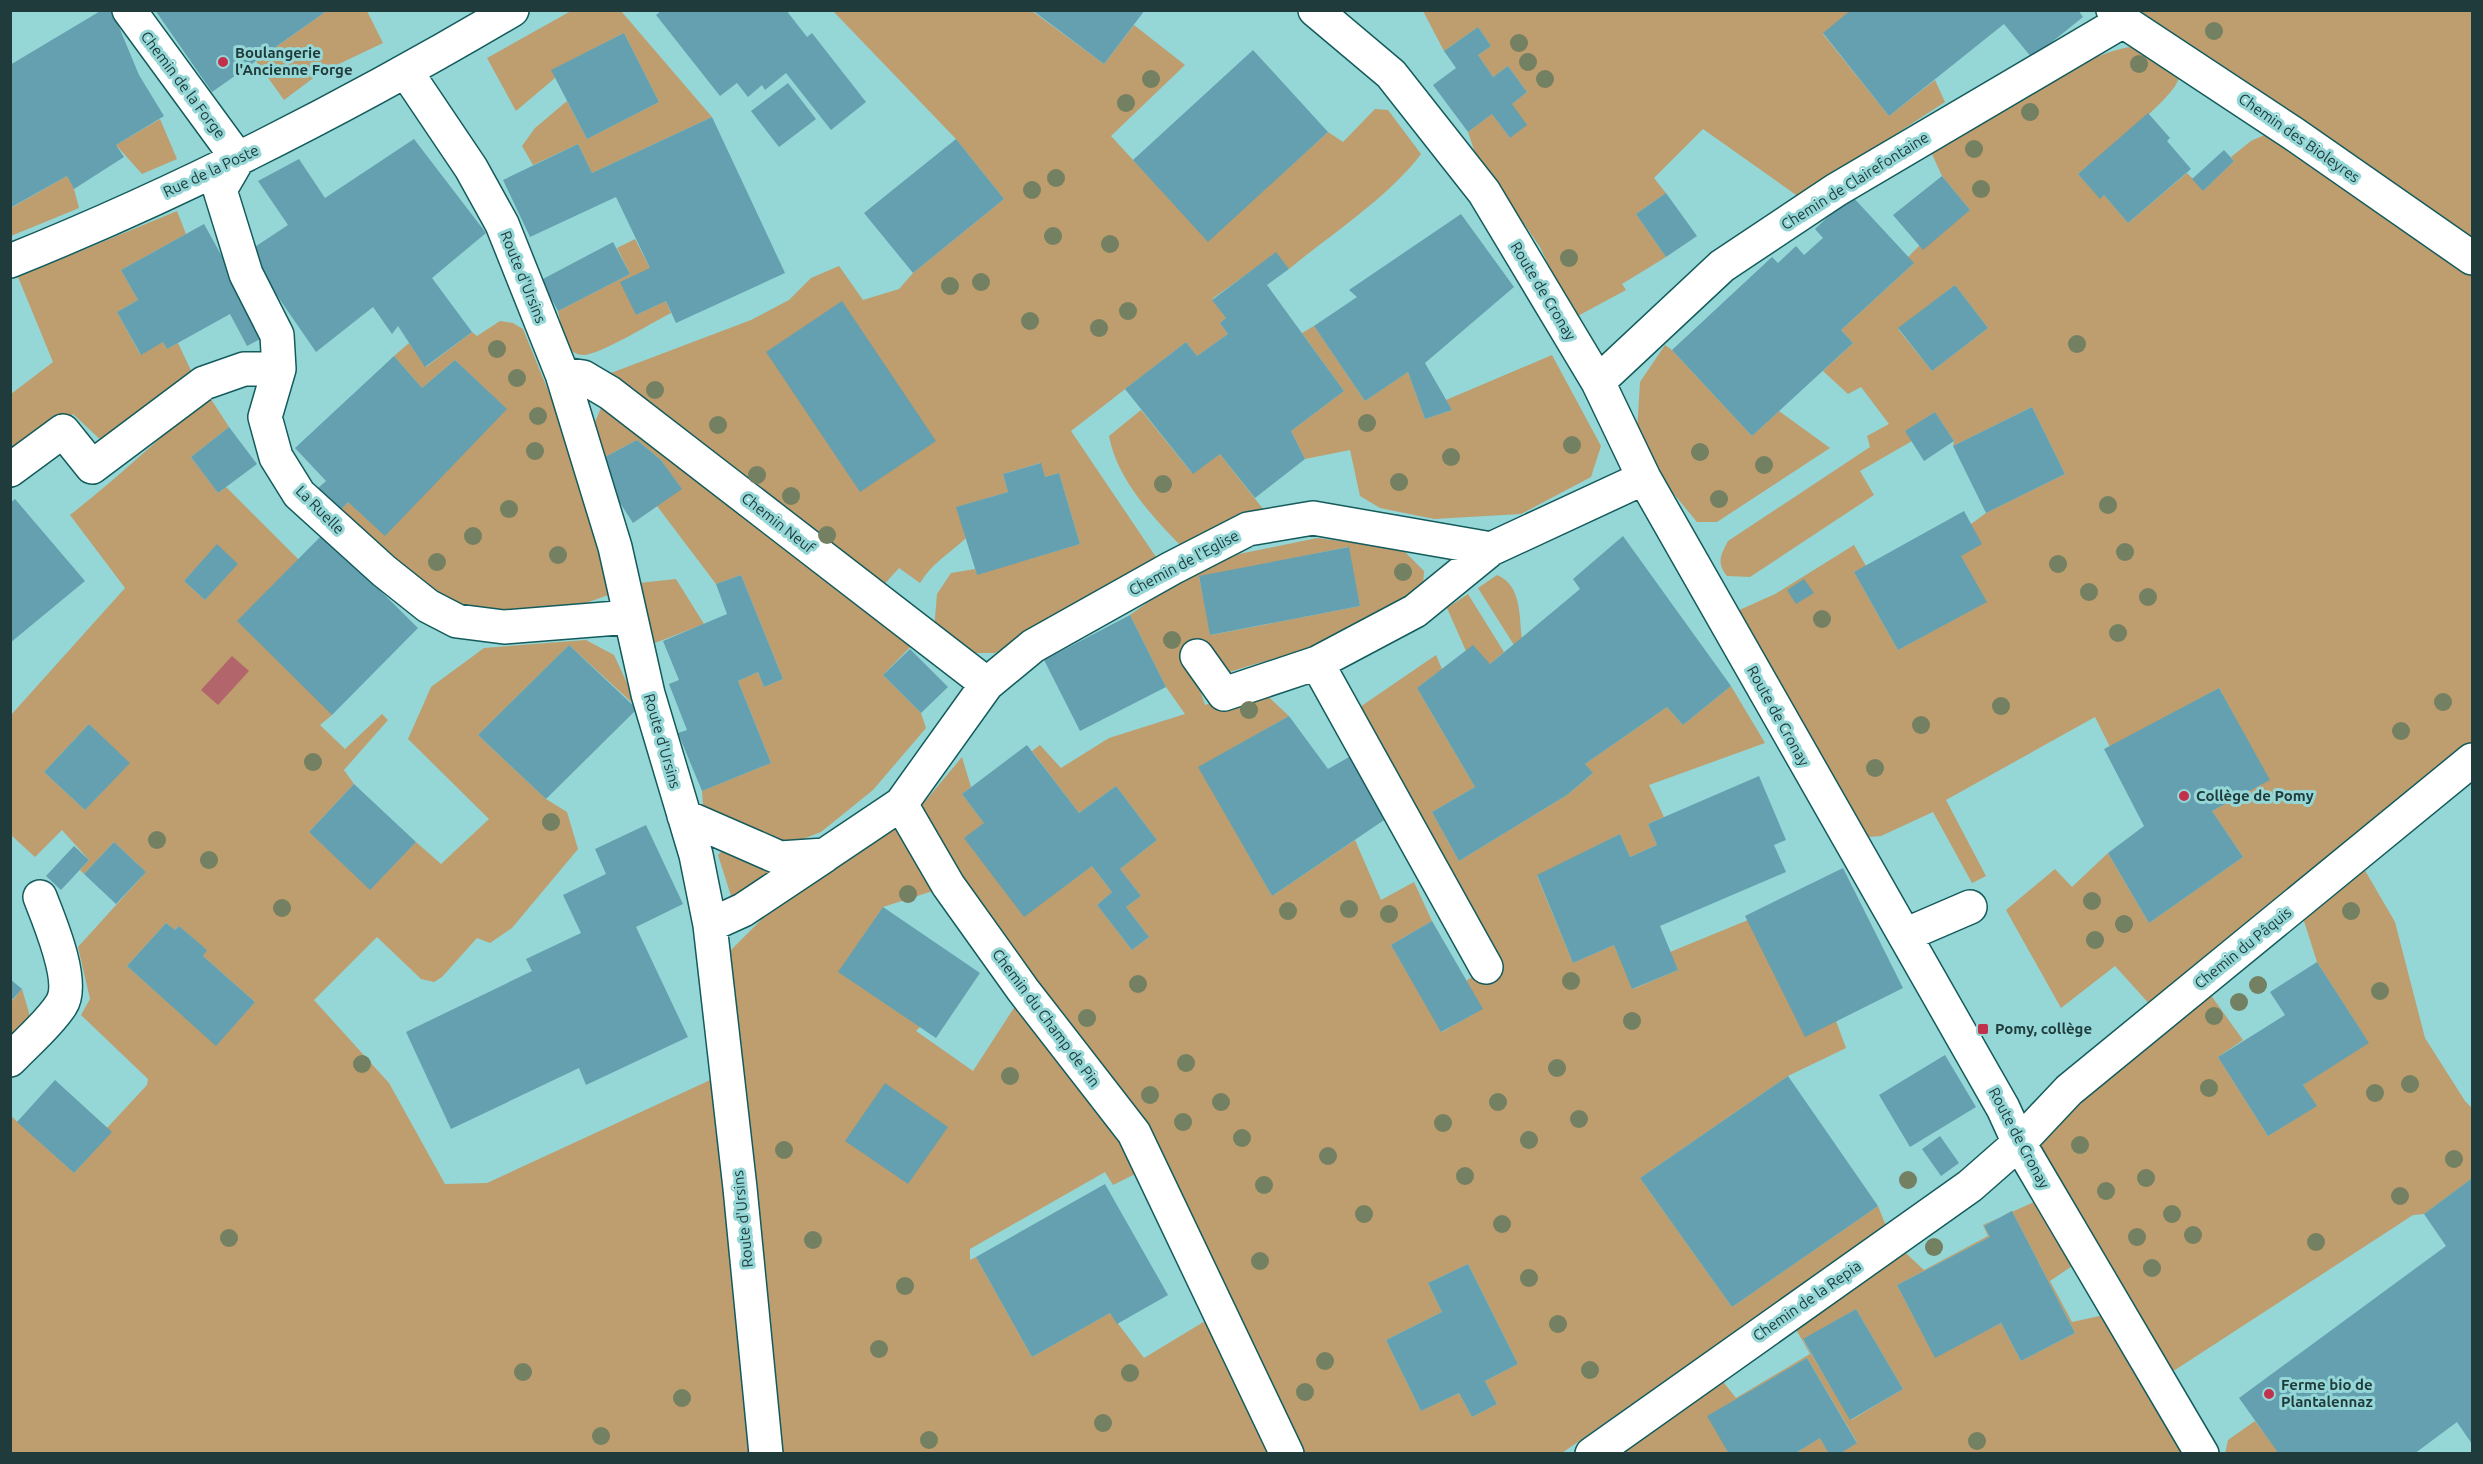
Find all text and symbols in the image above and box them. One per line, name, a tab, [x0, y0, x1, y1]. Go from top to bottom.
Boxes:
street label: Chemin de la Forge	[138, 28, 229, 142]
place label: Boulangerie l'Ancienne Forge	[235, 44, 353, 78]
marker: Boulangerie l'Ancienne Forge	[216, 55, 230, 69]
street label: Chemin des Bioleyres	[2236, 89, 2363, 186]
street label: Chemin de Clairefontaine	[1778, 128, 1932, 233]
street label: Rue de la Poste	[160, 141, 261, 200]
street label: Route d'Ursins	[497, 228, 550, 325]
street label: Route de Cronay	[1507, 238, 1580, 343]
street label: La Ruelle	[293, 482, 348, 537]
street label: Chemin Neuf	[738, 489, 818, 557]
street label: Chemin de l'Eglise	[1126, 526, 1242, 599]
street label: Route de Cronay	[1744, 663, 1813, 769]
street label: Route d'Ursins	[641, 692, 684, 790]
place label: Collège de Pomy	[2196, 787, 2314, 804]
marker: Collège de Pomy	[2177, 789, 2191, 803]
street label: Chemin du Pâquis	[2191, 903, 2294, 992]
street label: Chemin du Champ de Pin	[989, 946, 1104, 1090]
place label: Pomy, collège	[1995, 1020, 2092, 1037]
marker: Pomy, collège	[1976, 1022, 1990, 1036]
street label: Route de Cronay	[1986, 1084, 2053, 1191]
street label: Route d'Ursins	[729, 1170, 756, 1269]
street label: Chemin de la Repia	[1749, 1257, 1864, 1344]
place label: Ferme bio de Plantalennaz	[2281, 1376, 2373, 1410]
marker: Ferme bio de Plantalennaz	[2262, 1387, 2276, 1401]

